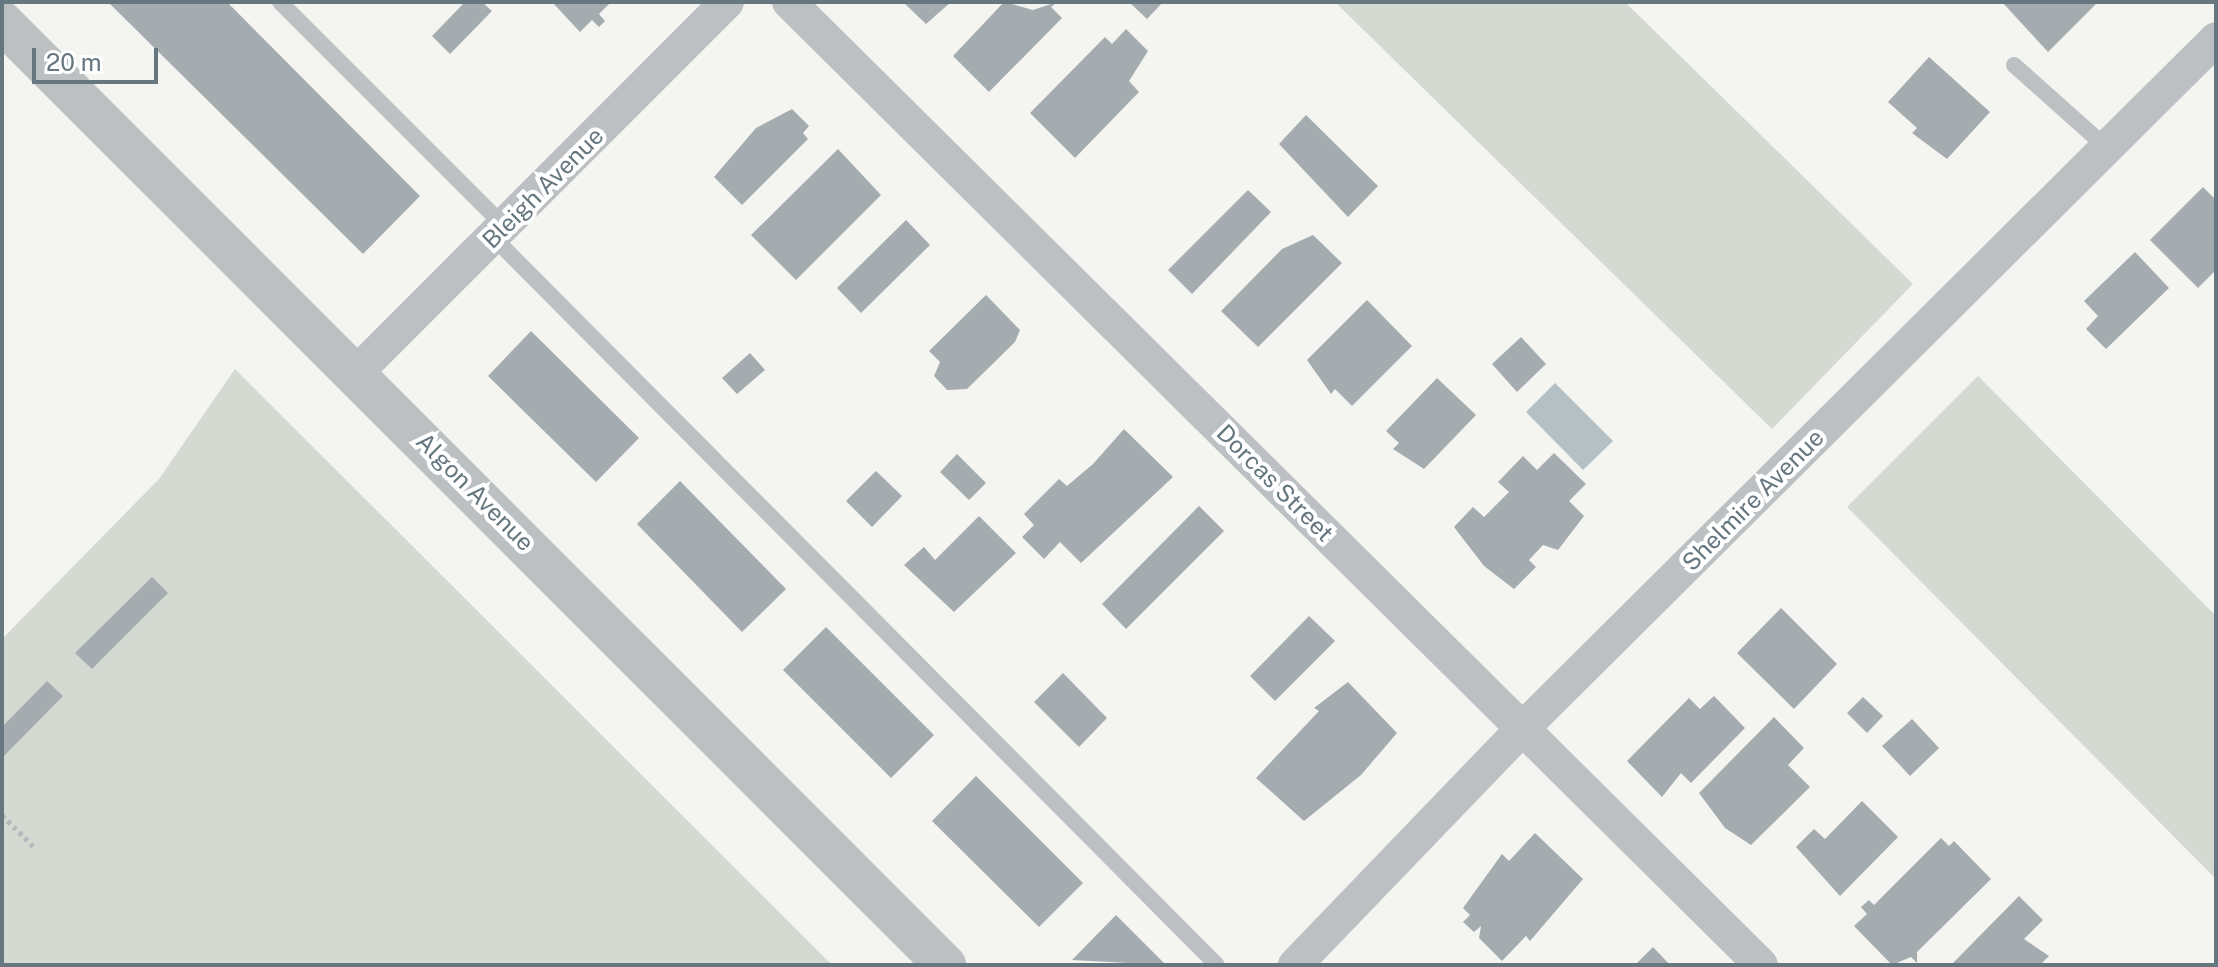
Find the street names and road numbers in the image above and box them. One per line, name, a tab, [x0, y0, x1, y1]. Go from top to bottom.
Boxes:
street label: Bleigh Avenue	[476, 121, 610, 255]
street label: Dorcas Street	[1211, 419, 1339, 547]
street label: Shelmire Avenue	[1676, 423, 1830, 577]
street label: Algon Avenue	[410, 427, 540, 557]

